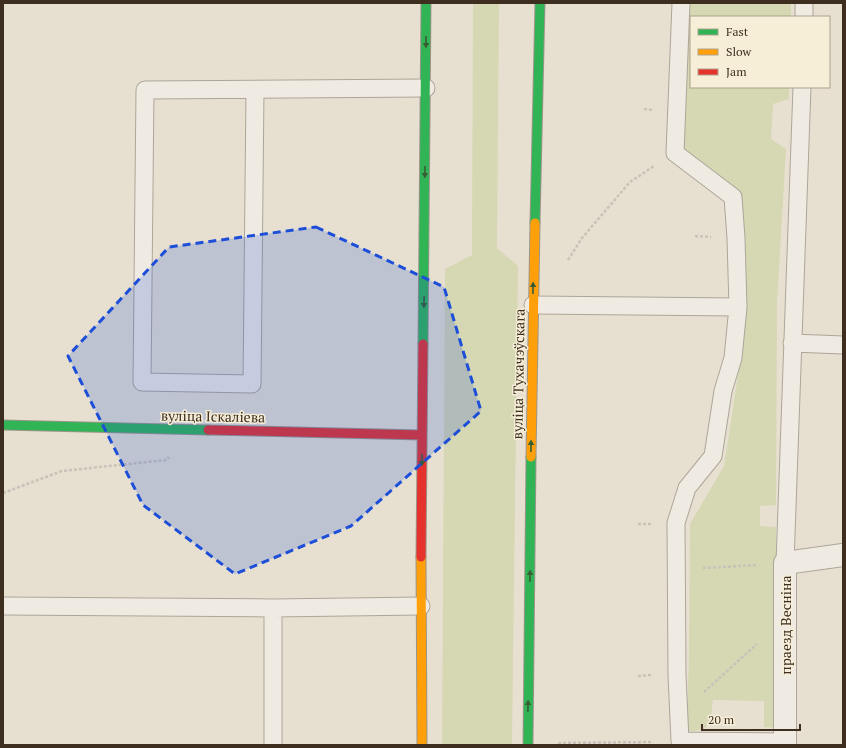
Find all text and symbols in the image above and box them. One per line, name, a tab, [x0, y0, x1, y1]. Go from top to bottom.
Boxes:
legend	[690, 16, 830, 88]
text: Fast	[726, 24, 749, 39]
one-way arrow	[423, 36, 429, 49]
text: Slow	[726, 44, 752, 59]
text: Jam	[726, 64, 747, 79]
one-way arrow	[422, 166, 428, 179]
one-way arrow	[530, 281, 536, 294]
one-way arrow	[421, 296, 427, 309]
street label: вуліца Тухачэўскага	[507, 308, 529, 440]
street label: вуліца Іскаліева	[161, 406, 265, 426]
one-way arrow	[528, 439, 534, 452]
one-way arrow	[419, 454, 425, 467]
one-way arrow	[527, 569, 533, 582]
street label: праезд Весніна	[776, 575, 795, 675]
one-way arrow	[525, 699, 531, 712]
scale bar	[702, 706, 800, 732]
text: 20 m	[708, 712, 735, 727]

